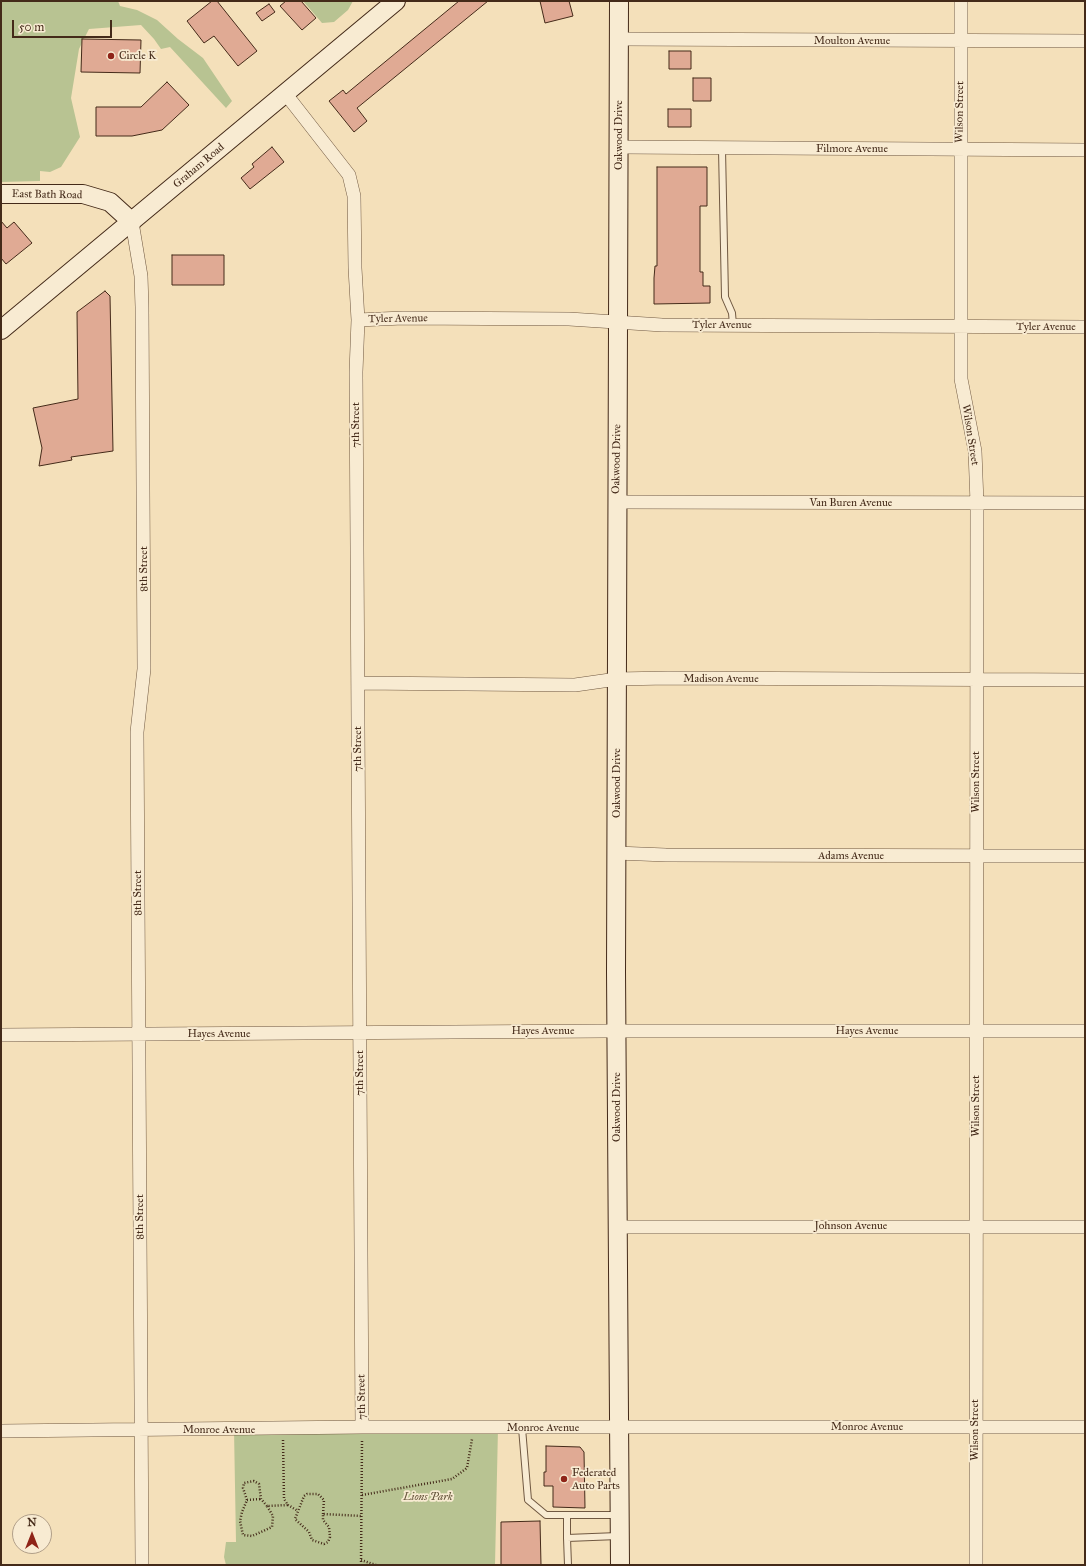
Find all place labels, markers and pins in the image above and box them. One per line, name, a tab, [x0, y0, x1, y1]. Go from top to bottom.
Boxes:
place label: Circle K	[119, 49, 156, 63]
marker: Circle K	[106, 51, 116, 61]
place label: Federated Auto Parts	[572, 1466, 620, 1492]
marker: Federated Auto Parts	[559, 1474, 569, 1484]

